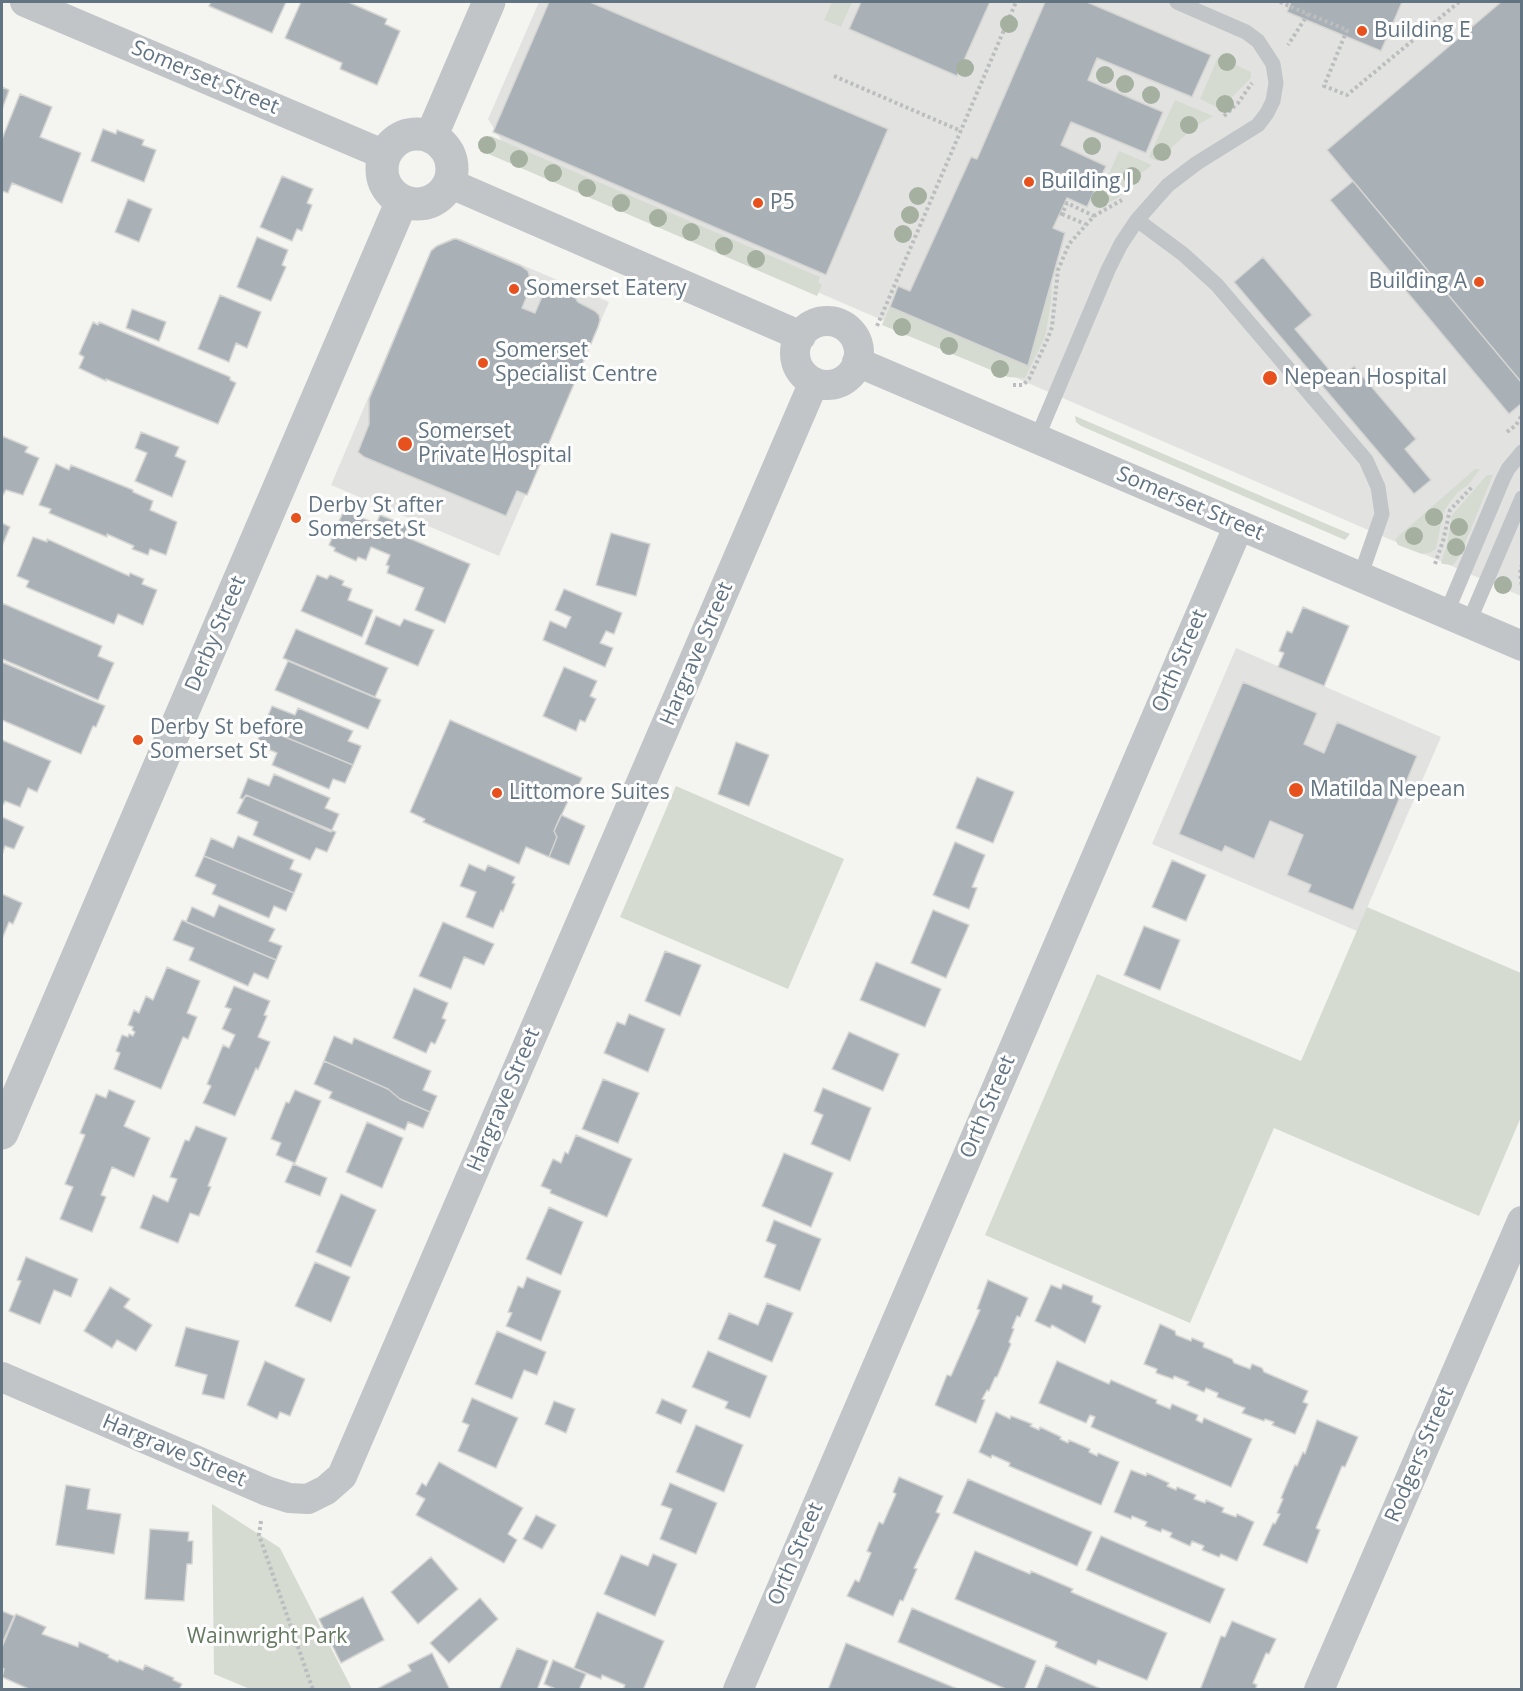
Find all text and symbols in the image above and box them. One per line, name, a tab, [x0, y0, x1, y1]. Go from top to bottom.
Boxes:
place label: Building E	[1374, 18, 1471, 44]
marker: Building E	[1355, 24, 1369, 38]
street label: Somerset Street	[128, 36, 282, 120]
place label: Building J	[1041, 169, 1132, 195]
marker: Building J	[1022, 175, 1036, 189]
place label: P5	[770, 190, 795, 216]
marker: P5	[751, 196, 765, 210]
place label: Building A	[1369, 269, 1467, 295]
marker: Building A	[1472, 275, 1486, 289]
place label: Somerset Eatery	[526, 276, 686, 302]
marker: Somerset Eatery	[507, 282, 521, 296]
place label: Somerset Specialist Centre	[495, 338, 657, 388]
marker: Somerset Specialist Centre	[476, 356, 490, 370]
place label: Nepean Hospital	[1284, 365, 1447, 391]
marker: Nepean Hospital	[1261, 369, 1279, 387]
place label: Somerset Private Hospital	[418, 419, 572, 469]
marker: Somerset Private Hospital	[396, 435, 414, 453]
street label: Somerset Street	[1113, 462, 1267, 546]
place label: Derby St after Somerset St	[308, 493, 443, 543]
marker: Derby St after Somerset St	[289, 511, 303, 525]
street label: Derby Street	[180, 572, 252, 696]
street label: Hargrave Street	[655, 578, 739, 730]
street label: Orth Street	[1147, 606, 1213, 716]
place label: Derby St before Somerset St	[150, 715, 304, 765]
marker: Derby St before Somerset St	[131, 733, 145, 747]
place label: Matilda Nepean	[1310, 777, 1465, 803]
place label: Littomore Suites	[509, 780, 670, 806]
marker: Matilda Nepean	[1287, 781, 1305, 799]
marker: Littomore Suites	[490, 786, 504, 800]
street label: Hargrave Street	[462, 1024, 546, 1176]
street label: Orth Street	[955, 1052, 1021, 1162]
street label: Rodgers Street	[1380, 1384, 1460, 1526]
street label: Hargrave Street	[98, 1409, 250, 1493]
street label: Orth Street	[763, 1499, 829, 1609]
park label: Wainwright Park	[187, 1624, 347, 1650]

